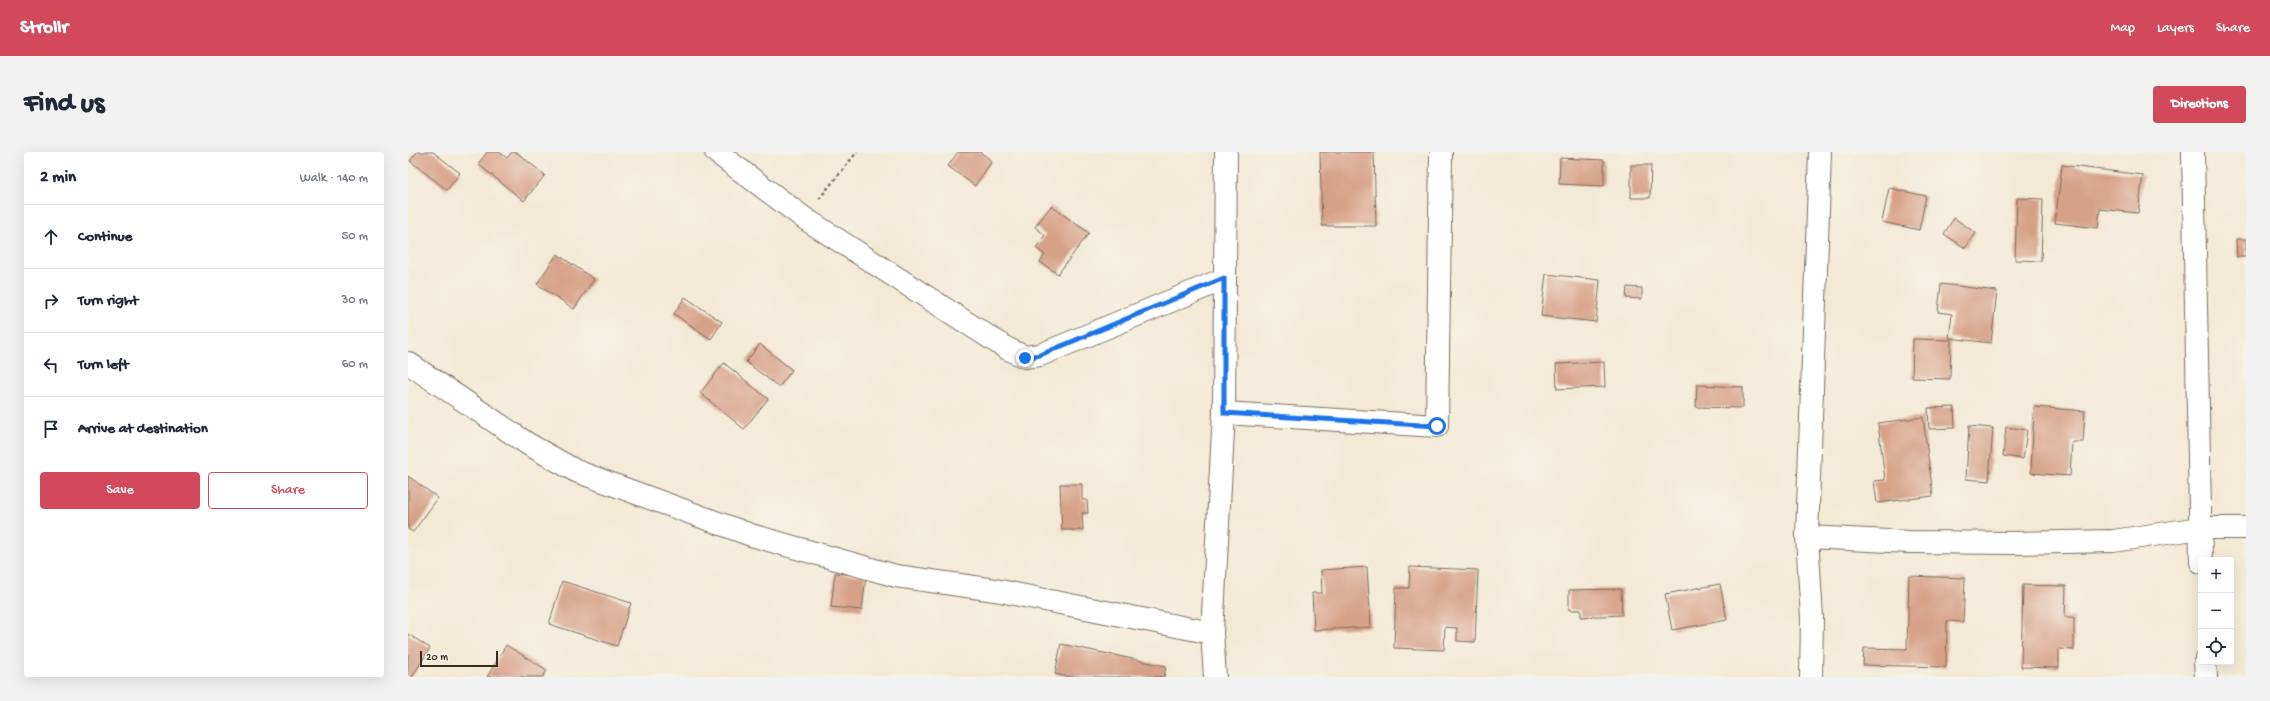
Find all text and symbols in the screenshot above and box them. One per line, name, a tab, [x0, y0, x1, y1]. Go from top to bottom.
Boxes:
text: Strollr	[20, 17, 68, 40]
text: Map	[2111, 20, 2135, 37]
text: Layers	[2157, 20, 2194, 37]
text: Share	[2216, 20, 2250, 37]
button: Directions	[2153, 86, 2246, 123]
text: Find us	[24, 88, 104, 121]
text: 2 min	[40, 168, 76, 188]
text: Walk · 140 m	[300, 171, 368, 186]
icon: ahead	[40, 226, 62, 248]
text: Continue	[78, 228, 132, 246]
text: 50 m	[341, 229, 368, 244]
icon: right	[40, 290, 62, 312]
text: Turn right	[78, 292, 138, 310]
text: 30 m	[342, 293, 368, 308]
route end	[1016, 349, 1034, 367]
icon: left	[40, 354, 62, 376]
text: Turn left	[78, 356, 129, 374]
text: 60 m	[342, 357, 368, 372]
route start	[1428, 417, 1446, 435]
icon: arrive	[40, 418, 62, 440]
text: Arrive at destination	[78, 420, 208, 438]
button: Save	[40, 472, 200, 509]
button: Share	[208, 472, 368, 509]
map controls	[2198, 557, 2234, 665]
button: +	[2198, 557, 2234, 593]
button: −	[2198, 593, 2234, 629]
button: locate	[2198, 629, 2234, 665]
scale bar	[420, 649, 498, 668]
text: 20 m	[426, 652, 448, 664]

